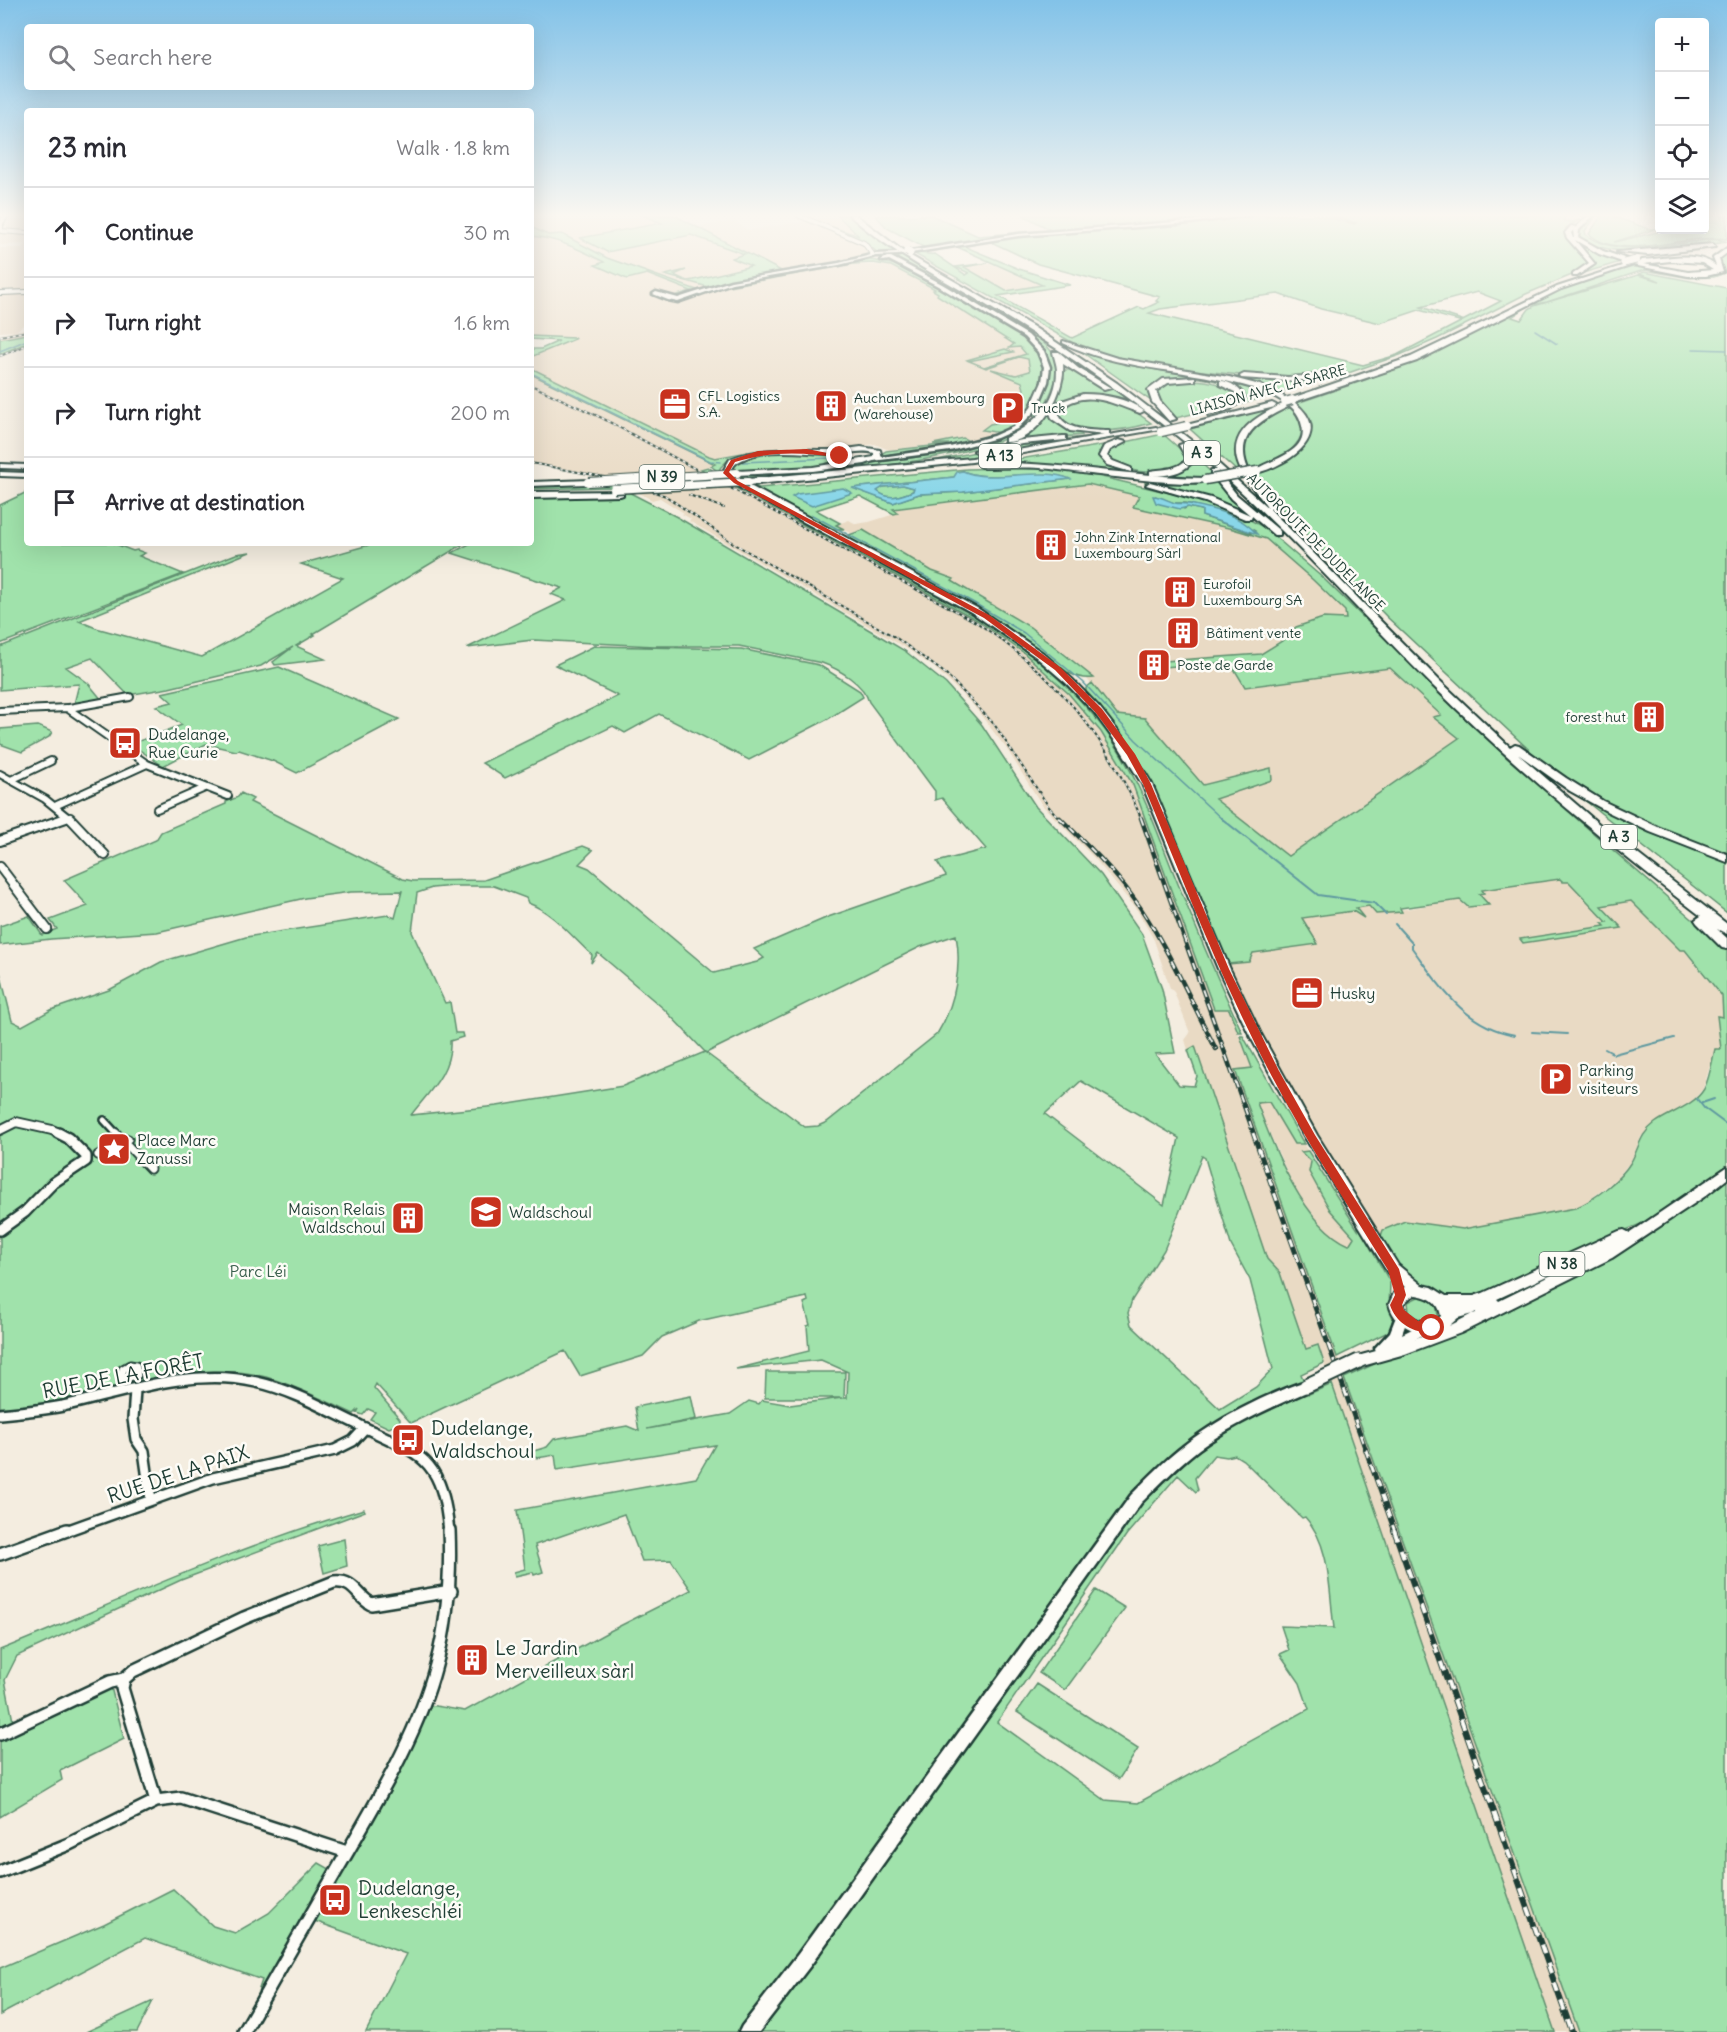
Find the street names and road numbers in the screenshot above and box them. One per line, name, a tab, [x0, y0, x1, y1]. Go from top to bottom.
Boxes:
street label: LIAISON AVEC LA SARRE	[1188, 360, 1348, 420]
road number: A 3	[1184, 441, 1220, 465]
road number: A 13	[979, 444, 1021, 468]
road number: N 39	[640, 465, 684, 489]
street label: AUTOROUTE DE DUDELANGE	[1243, 469, 1389, 615]
road number: A 3	[1601, 825, 1637, 849]
road number: N 38	[1540, 1252, 1584, 1276]
street label: RUE DE LA FORÊT	[40, 1348, 206, 1403]
street label: RUE DE LA PAIX	[104, 1439, 252, 1508]

